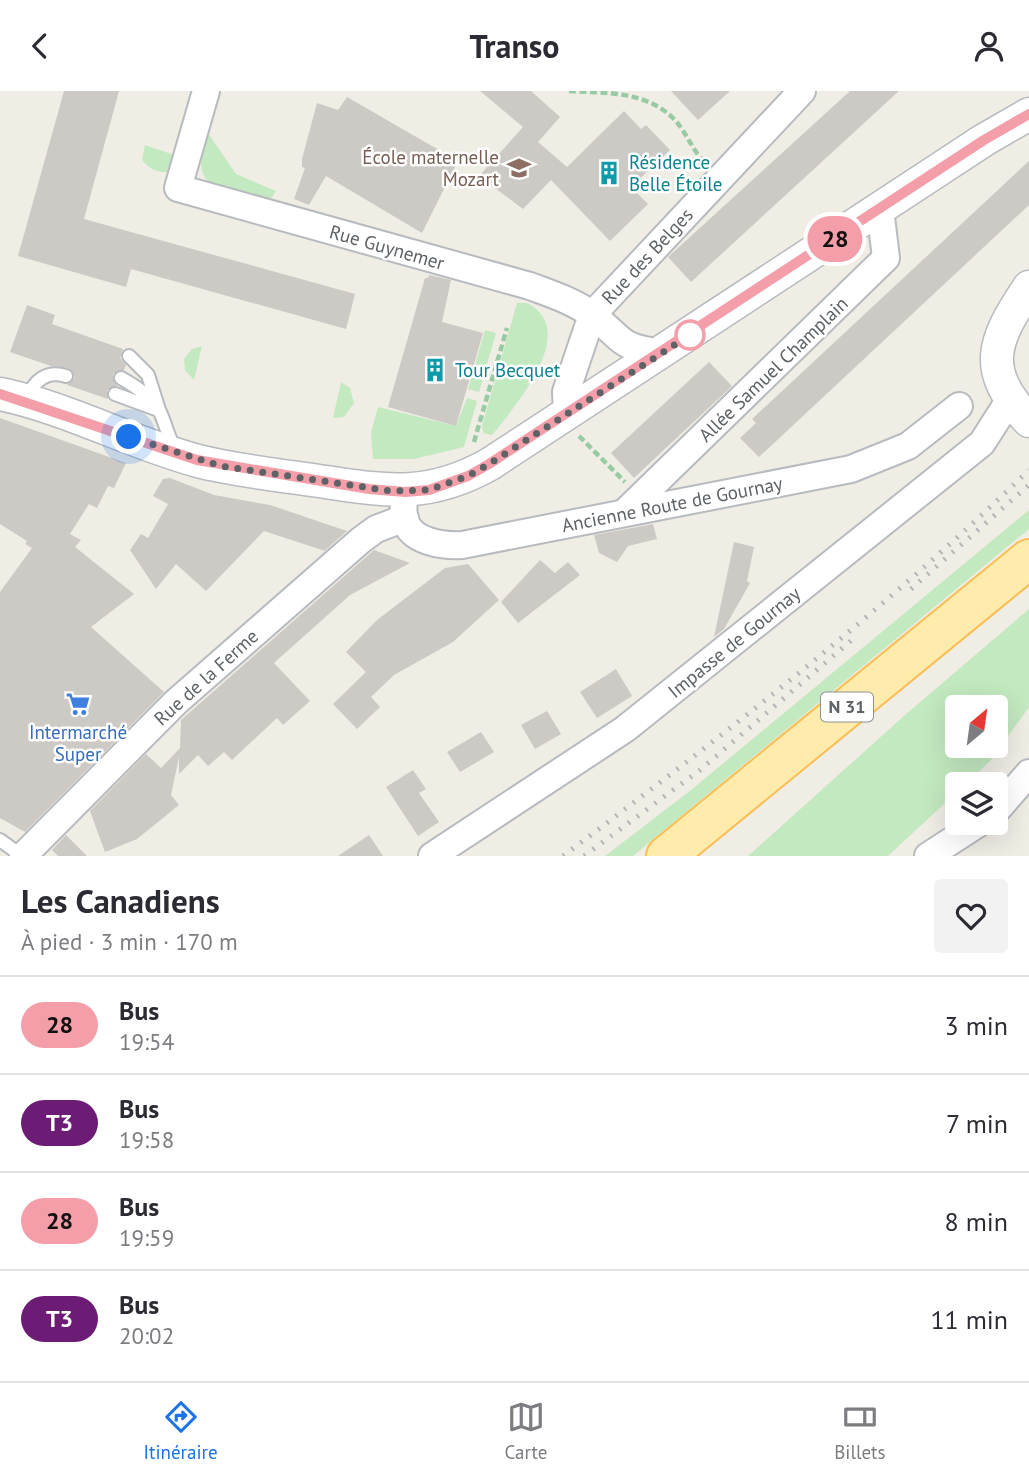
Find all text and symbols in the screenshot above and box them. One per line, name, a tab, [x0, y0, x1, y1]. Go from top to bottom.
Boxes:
text: Transo	[469, 25, 560, 67]
icon: back	[21, 27, 59, 65]
icon: person	[970, 27, 1008, 65]
place label: École maternelle Mozart	[362, 145, 500, 191]
place label: Résidence Belle Étoile	[629, 150, 722, 196]
school or university icon: École maternelle Mozart	[505, 154, 533, 182]
building icon: Résidence Belle Étoile	[595, 159, 623, 187]
street label: Rue des Belges	[596, 203, 698, 309]
line badge: 28	[804, 216, 866, 262]
street label: Rue Guynemer	[327, 219, 448, 275]
text: 28	[821, 223, 849, 254]
street label: Allée Samuel Champlain	[693, 291, 853, 447]
unlabelled marker	[675, 320, 705, 350]
building icon: Tour Becquet	[421, 356, 449, 384]
place label: Tour Becquet	[455, 358, 561, 382]
your location	[111, 419, 146, 454]
street label: Ancienne Route de Gournay	[560, 471, 784, 537]
street label: Impasse de Gournay	[663, 581, 805, 703]
street label: Rue de la Ferme	[149, 624, 263, 730]
supermarket icon: Intermarché Super	[64, 690, 92, 718]
road number: N 31	[821, 693, 873, 721]
north arrow	[945, 695, 1008, 758]
map controls	[945, 695, 1008, 835]
place label: Intermarché Super	[29, 720, 127, 766]
button: layers	[945, 772, 1008, 835]
text: Les Canadiens	[21, 879, 220, 922]
button: heart	[934, 879, 1008, 953]
text: À pied · 3 min · 170 m	[21, 927, 238, 956]
text: Bus	[119, 994, 159, 1027]
text: 28	[46, 1009, 73, 1040]
text: 3 min	[945, 1009, 1008, 1042]
text: 19:54	[119, 1027, 174, 1056]
text: Bus	[119, 1092, 159, 1125]
text: T3	[46, 1107, 73, 1138]
text: 7 min	[946, 1107, 1008, 1140]
text: 19:58	[119, 1125, 174, 1154]
text: Bus	[119, 1190, 159, 1223]
text: 28	[46, 1205, 73, 1236]
text: 8 min	[945, 1205, 1008, 1238]
text: 19:59	[119, 1223, 174, 1252]
text: Bus	[119, 1288, 159, 1321]
text: T3	[46, 1303, 73, 1334]
text: 11 min	[930, 1303, 1008, 1336]
text: 20:02	[119, 1321, 174, 1350]
tab: Itinéraire	[143, 1398, 218, 1464]
tab: Carte	[504, 1398, 547, 1464]
tab: Billets	[834, 1398, 886, 1464]

